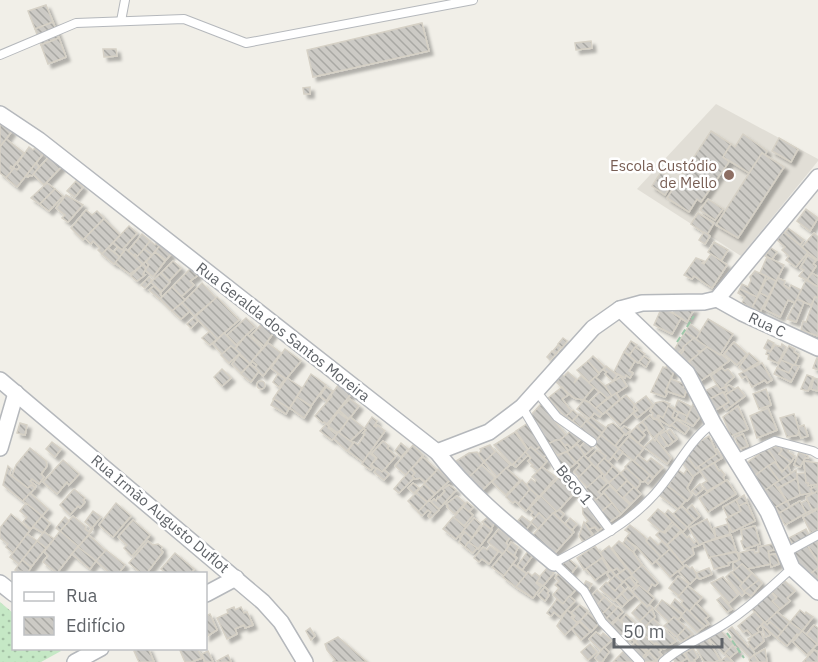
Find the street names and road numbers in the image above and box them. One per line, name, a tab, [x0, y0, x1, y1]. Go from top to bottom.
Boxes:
street label: Rua Geralda dos Santos Moreira	[193, 258, 374, 405]
street label: Rua C	[746, 308, 789, 341]
street label: Rua Irmão Augusto Duflot	[87, 450, 233, 577]
street label: Beco 1	[552, 461, 597, 509]

